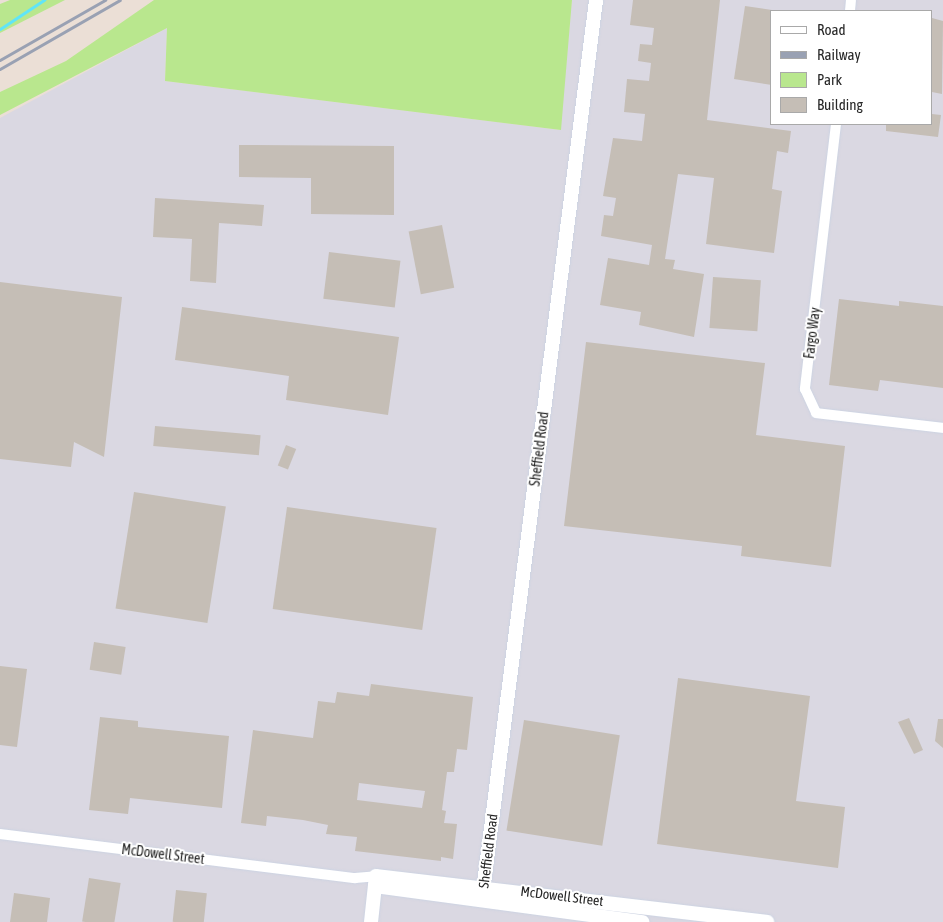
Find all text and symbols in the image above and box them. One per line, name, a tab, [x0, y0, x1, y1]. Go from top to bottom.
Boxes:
legend	[770, 10, 933, 125]
text: Road	[817, 21, 846, 38]
text: Railway	[817, 46, 861, 63]
text: Park	[817, 71, 842, 88]
text: Building	[817, 96, 863, 113]
street label: Fargo Way	[801, 306, 823, 360]
street label: Sheffield Road	[526, 411, 552, 487]
street label: Sheffield Road	[475, 813, 501, 889]
street label: McDowell Street	[121, 841, 205, 867]
street label: McDowell Street	[520, 883, 604, 909]

